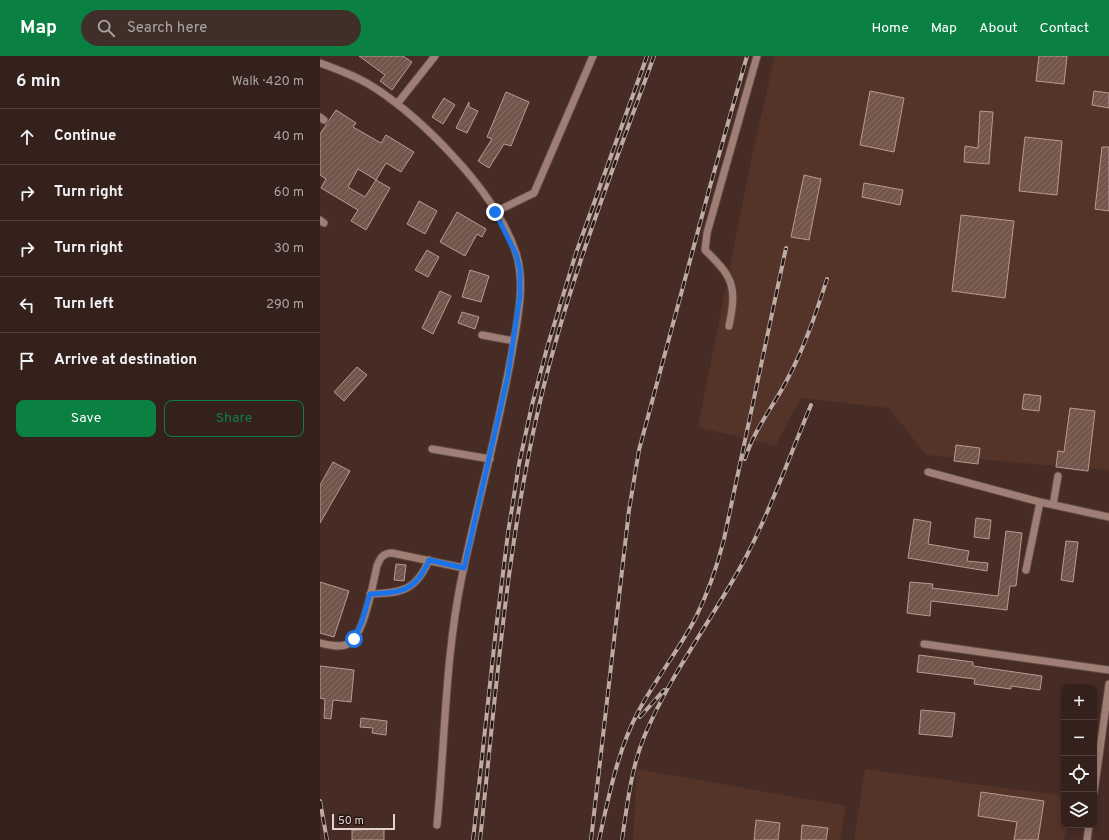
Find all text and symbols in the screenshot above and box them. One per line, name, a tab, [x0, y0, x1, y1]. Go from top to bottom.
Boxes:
search box	[81, 10, 361, 46]
text: Map	[20, 16, 57, 40]
icon: search	[95, 17, 117, 39]
text: Search here	[127, 19, 207, 38]
text: Home	[872, 20, 909, 37]
text: Map	[931, 20, 957, 37]
text: About	[979, 20, 1018, 37]
text: Contact	[1040, 20, 1089, 37]
text: 6 min	[16, 71, 60, 93]
text: Walk · 420 m	[232, 74, 304, 90]
icon: ahead	[16, 126, 38, 148]
text: Continue	[54, 127, 116, 146]
text: 40 m	[274, 129, 304, 145]
icon: right	[16, 182, 38, 204]
text: Turn right	[54, 183, 123, 202]
text: 60 m	[274, 185, 304, 201]
route end	[486, 203, 504, 221]
icon: right	[16, 238, 38, 260]
text: Turn right	[54, 239, 123, 258]
text: 30 m	[274, 241, 304, 257]
icon: left	[16, 294, 38, 316]
text: Turn left	[54, 295, 114, 314]
text: 290 m	[266, 297, 304, 313]
icon: arrive	[16, 350, 38, 372]
text: Arrive at destination	[54, 351, 197, 370]
button: Save	[16, 400, 156, 437]
button: Share	[164, 400, 304, 437]
route start	[345, 630, 363, 648]
map controls	[1061, 684, 1097, 828]
button: +	[1061, 684, 1097, 720]
button: −	[1061, 720, 1097, 756]
button: locate	[1061, 756, 1097, 792]
button: layers	[1061, 792, 1097, 828]
scale bar	[332, 812, 395, 831]
text: 50 m	[338, 814, 364, 828]

